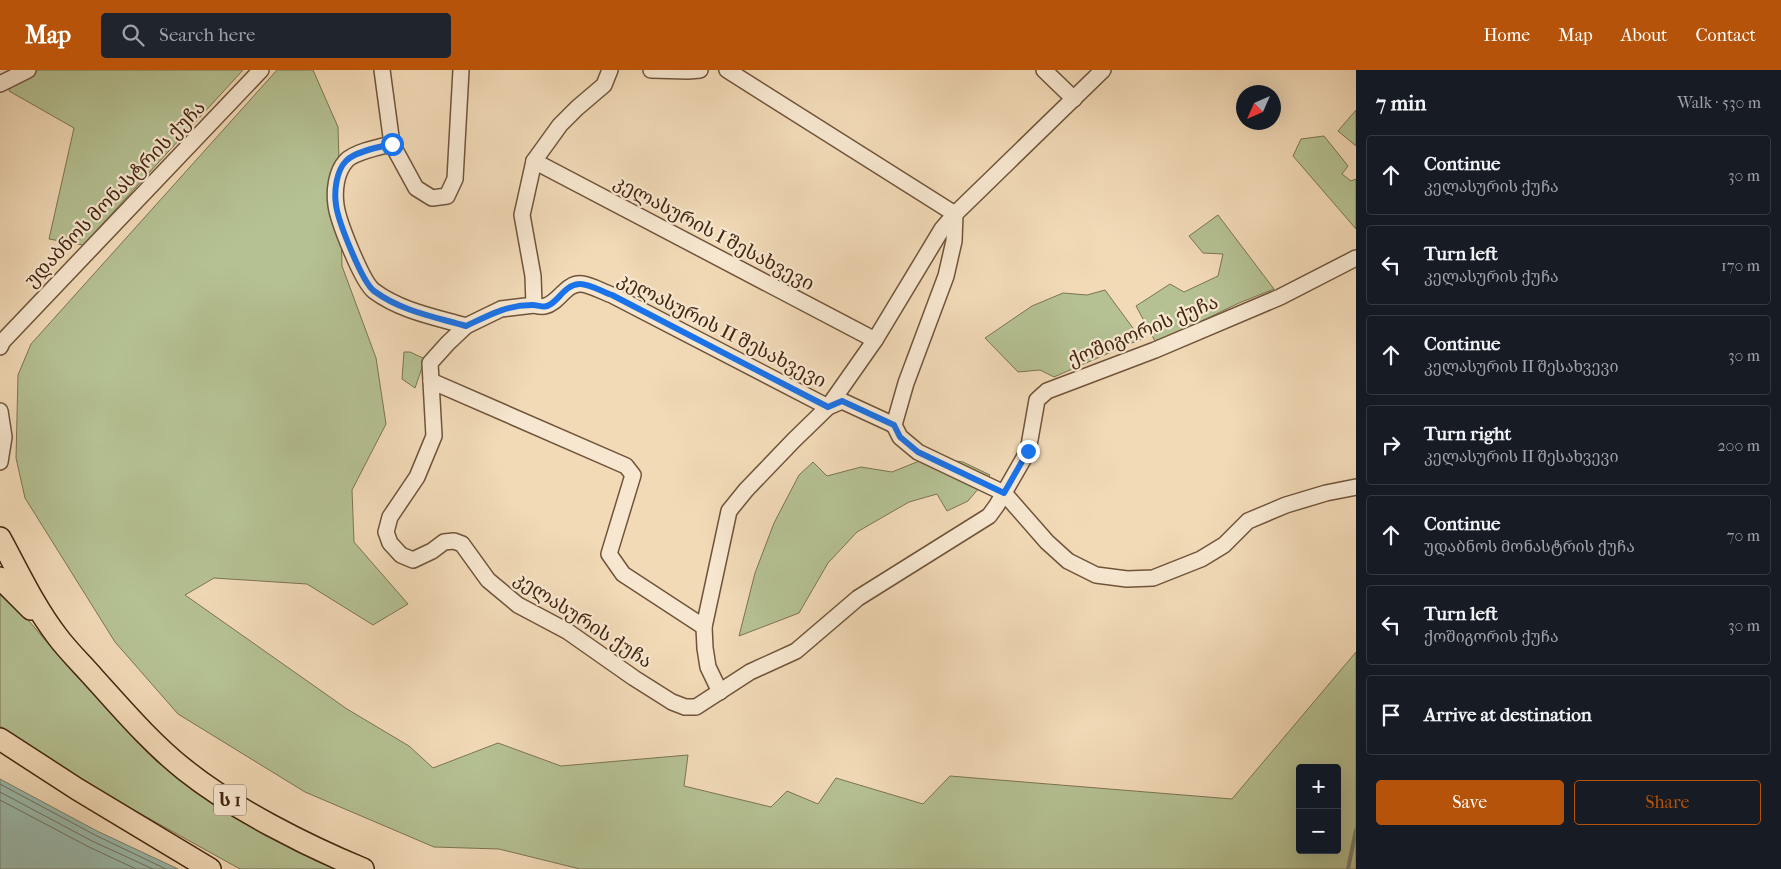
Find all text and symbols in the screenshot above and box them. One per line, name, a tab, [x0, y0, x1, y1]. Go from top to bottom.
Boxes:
search box	[101, 13, 451, 58]
text: Map	[25, 21, 71, 49]
icon: search	[119, 21, 147, 49]
text: Search here	[159, 24, 255, 46]
text: Home	[1483, 25, 1530, 46]
text: Map	[1558, 25, 1593, 46]
text: About	[1621, 25, 1667, 46]
text: Contact	[1695, 25, 1756, 46]
north arrow	[1236, 85, 1281, 130]
text: 7 min	[1376, 91, 1427, 115]
text: Walk · 530 m	[1677, 93, 1761, 112]
street label: უდაბნოს მონასტრის ქუჩა	[20, 96, 210, 292]
route start	[381, 133, 404, 156]
text: Continue	[1424, 153, 1500, 175]
icon: ahead	[1377, 161, 1405, 189]
text: 30 m	[1728, 166, 1760, 185]
street label: კელასურის I შესახვევი	[610, 171, 818, 295]
text: კელასურის ქუჩა	[1424, 177, 1559, 196]
text: Turn left	[1424, 243, 1498, 265]
icon: left	[1377, 251, 1405, 279]
text: 170 m	[1721, 256, 1760, 275]
text: კელასურის ქუჩა	[1424, 267, 1559, 286]
street label: კელასურის II შესახვევი	[614, 268, 830, 392]
street label: ქოშიგორის ქუჩა	[1065, 291, 1221, 371]
text: Continue	[1424, 333, 1500, 355]
icon: ahead	[1377, 341, 1405, 369]
text: 30 m	[1728, 346, 1760, 365]
text: კელასურის II შესახვევი	[1424, 357, 1619, 376]
text: Turn right	[1424, 423, 1511, 445]
icon: right	[1377, 431, 1405, 459]
text: 200 m	[1717, 436, 1760, 455]
route end	[1017, 440, 1040, 463]
text: კელასურის II შესახვევი	[1424, 447, 1619, 466]
text: Continue	[1424, 513, 1500, 535]
icon: ahead	[1377, 521, 1405, 549]
text: 70 m	[1727, 526, 1760, 545]
text: უდაბნოს მონასტრის ქუჩა	[1424, 537, 1635, 556]
street label: კელასურის ქუჩა	[510, 567, 656, 673]
text: Turn left	[1424, 603, 1498, 625]
icon: left	[1377, 611, 1405, 639]
text: 30 m	[1728, 616, 1760, 635]
text: ქოშიგორის ქუჩა	[1424, 627, 1559, 646]
icon: arrive	[1377, 701, 1405, 729]
text: Arrive at destination	[1424, 704, 1592, 726]
map controls	[1296, 764, 1341, 854]
button: +	[1296, 764, 1341, 809]
button: Save	[1376, 780, 1564, 825]
button: Share	[1574, 780, 1761, 825]
road number: ს 1	[214, 784, 246, 816]
button: −	[1296, 809, 1341, 854]

